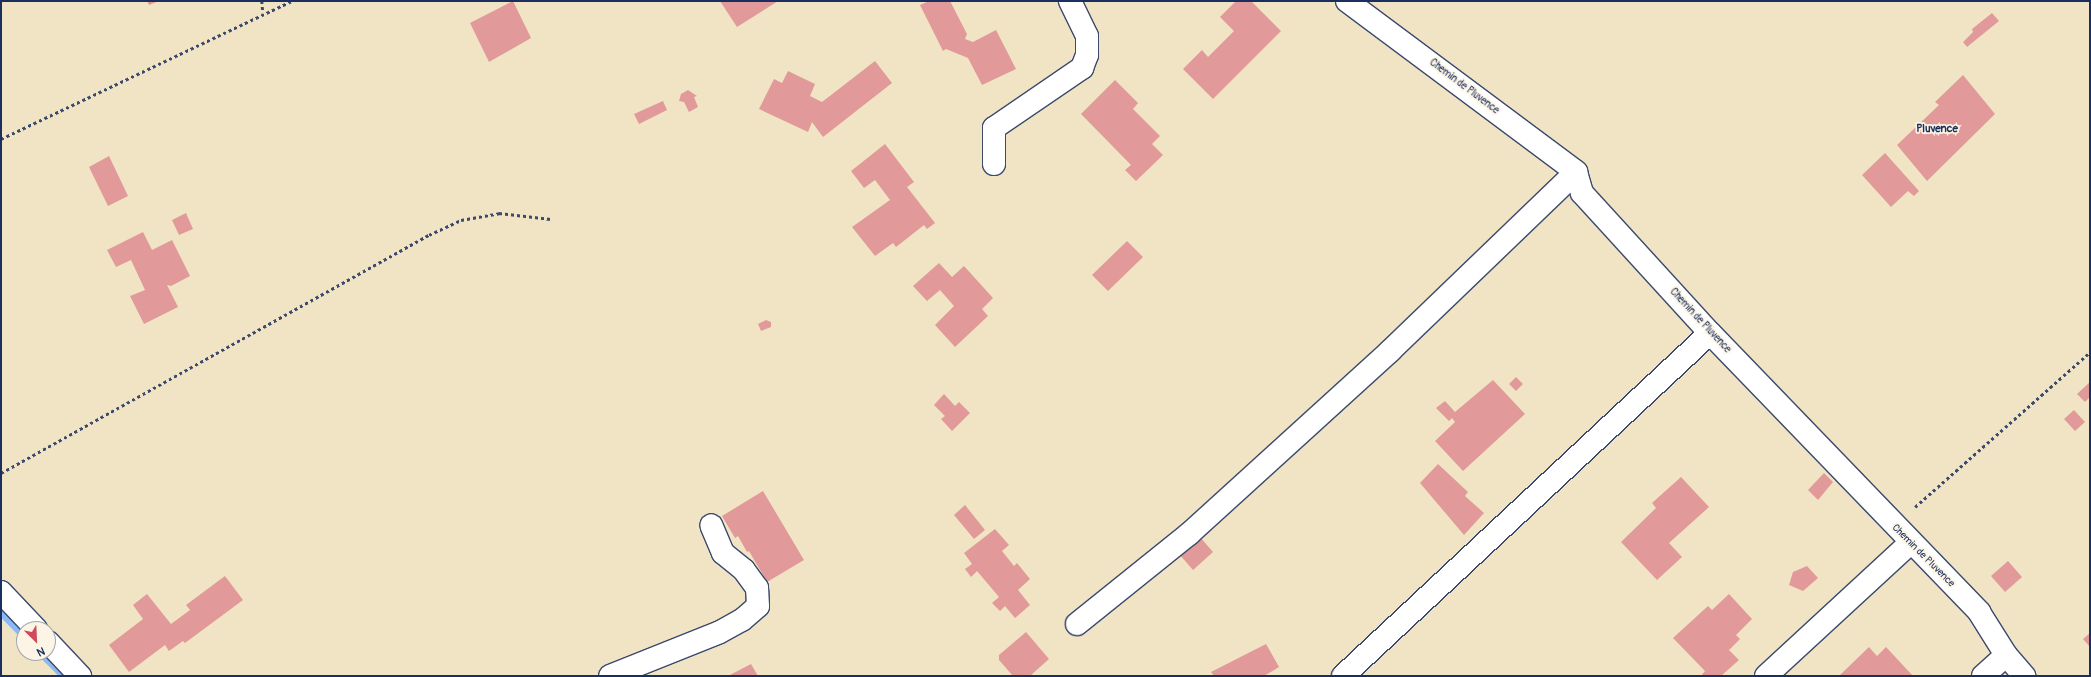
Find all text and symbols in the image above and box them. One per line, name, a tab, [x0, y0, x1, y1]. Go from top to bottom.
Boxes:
street label: Chemin de Pluvence	[1427, 57, 1501, 117]
district label: Pluvence	[1916, 122, 1958, 136]
street label: Chemin de Pluvence	[1667, 286, 1733, 356]
street label: Chemin de Pluvence	[1889, 522, 1957, 590]
north arrow	[16, 621, 56, 661]
text: N	[35, 644, 47, 659]

